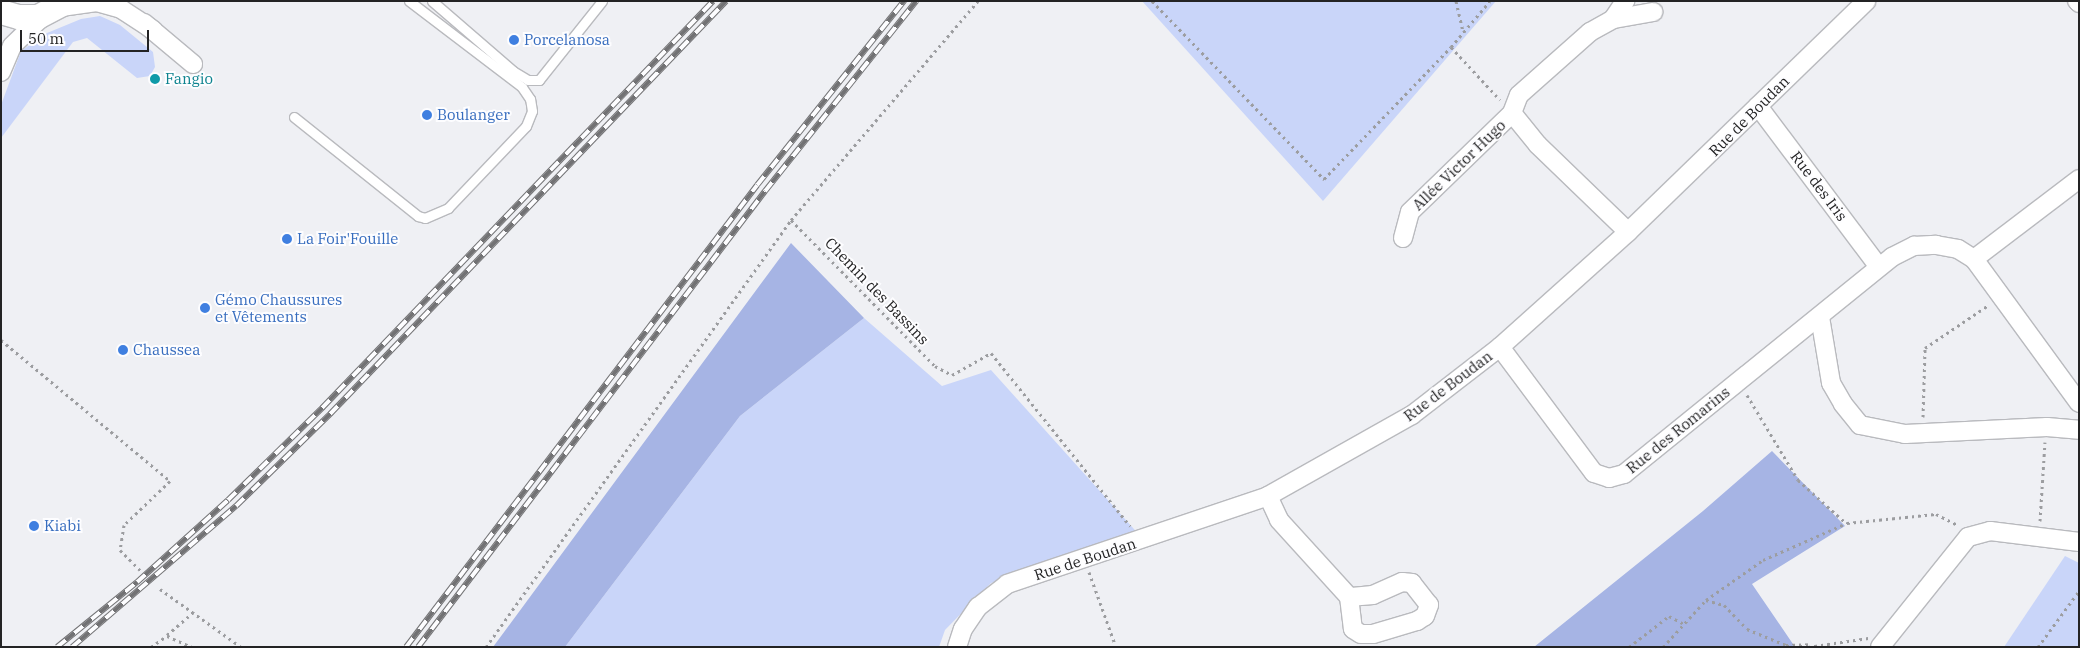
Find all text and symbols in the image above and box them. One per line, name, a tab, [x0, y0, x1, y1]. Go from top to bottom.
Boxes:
scale bar	[22, 20, 151, 52]
text: 50 m	[28, 29, 64, 48]
place label: Porcelanosa	[524, 31, 610, 49]
marker: Porcelanosa	[508, 34, 520, 46]
place label: Fangio	[165, 70, 213, 88]
street label: Rue de Boudan	[1705, 72, 1793, 160]
marker: Fangio	[149, 73, 161, 85]
place label: Boulanger	[437, 106, 510, 124]
marker: Boulanger	[421, 109, 433, 121]
street label: Allée Victor Hugo	[1409, 116, 1509, 214]
street label: Rue des Iris	[1787, 148, 1851, 224]
place label: La Foir'Fouille	[297, 230, 398, 248]
marker: La Foir'Fouille	[281, 233, 293, 245]
street label: Chemin des Bassins	[821, 234, 933, 348]
place label: Gémo Chaussures et Vêtements	[215, 290, 342, 325]
marker: Gémo Chaussures et Vêtements	[199, 302, 211, 314]
place label: Chaussea	[133, 341, 200, 359]
marker: Chaussea	[117, 344, 129, 356]
street label: Rue de Boudan	[1400, 347, 1496, 425]
street label: Rue des Romarins	[1623, 383, 1733, 477]
place label: Kiabi	[44, 517, 81, 535]
marker: Kiabi	[28, 520, 40, 532]
street label: Rue de Boudan	[1032, 534, 1138, 584]

